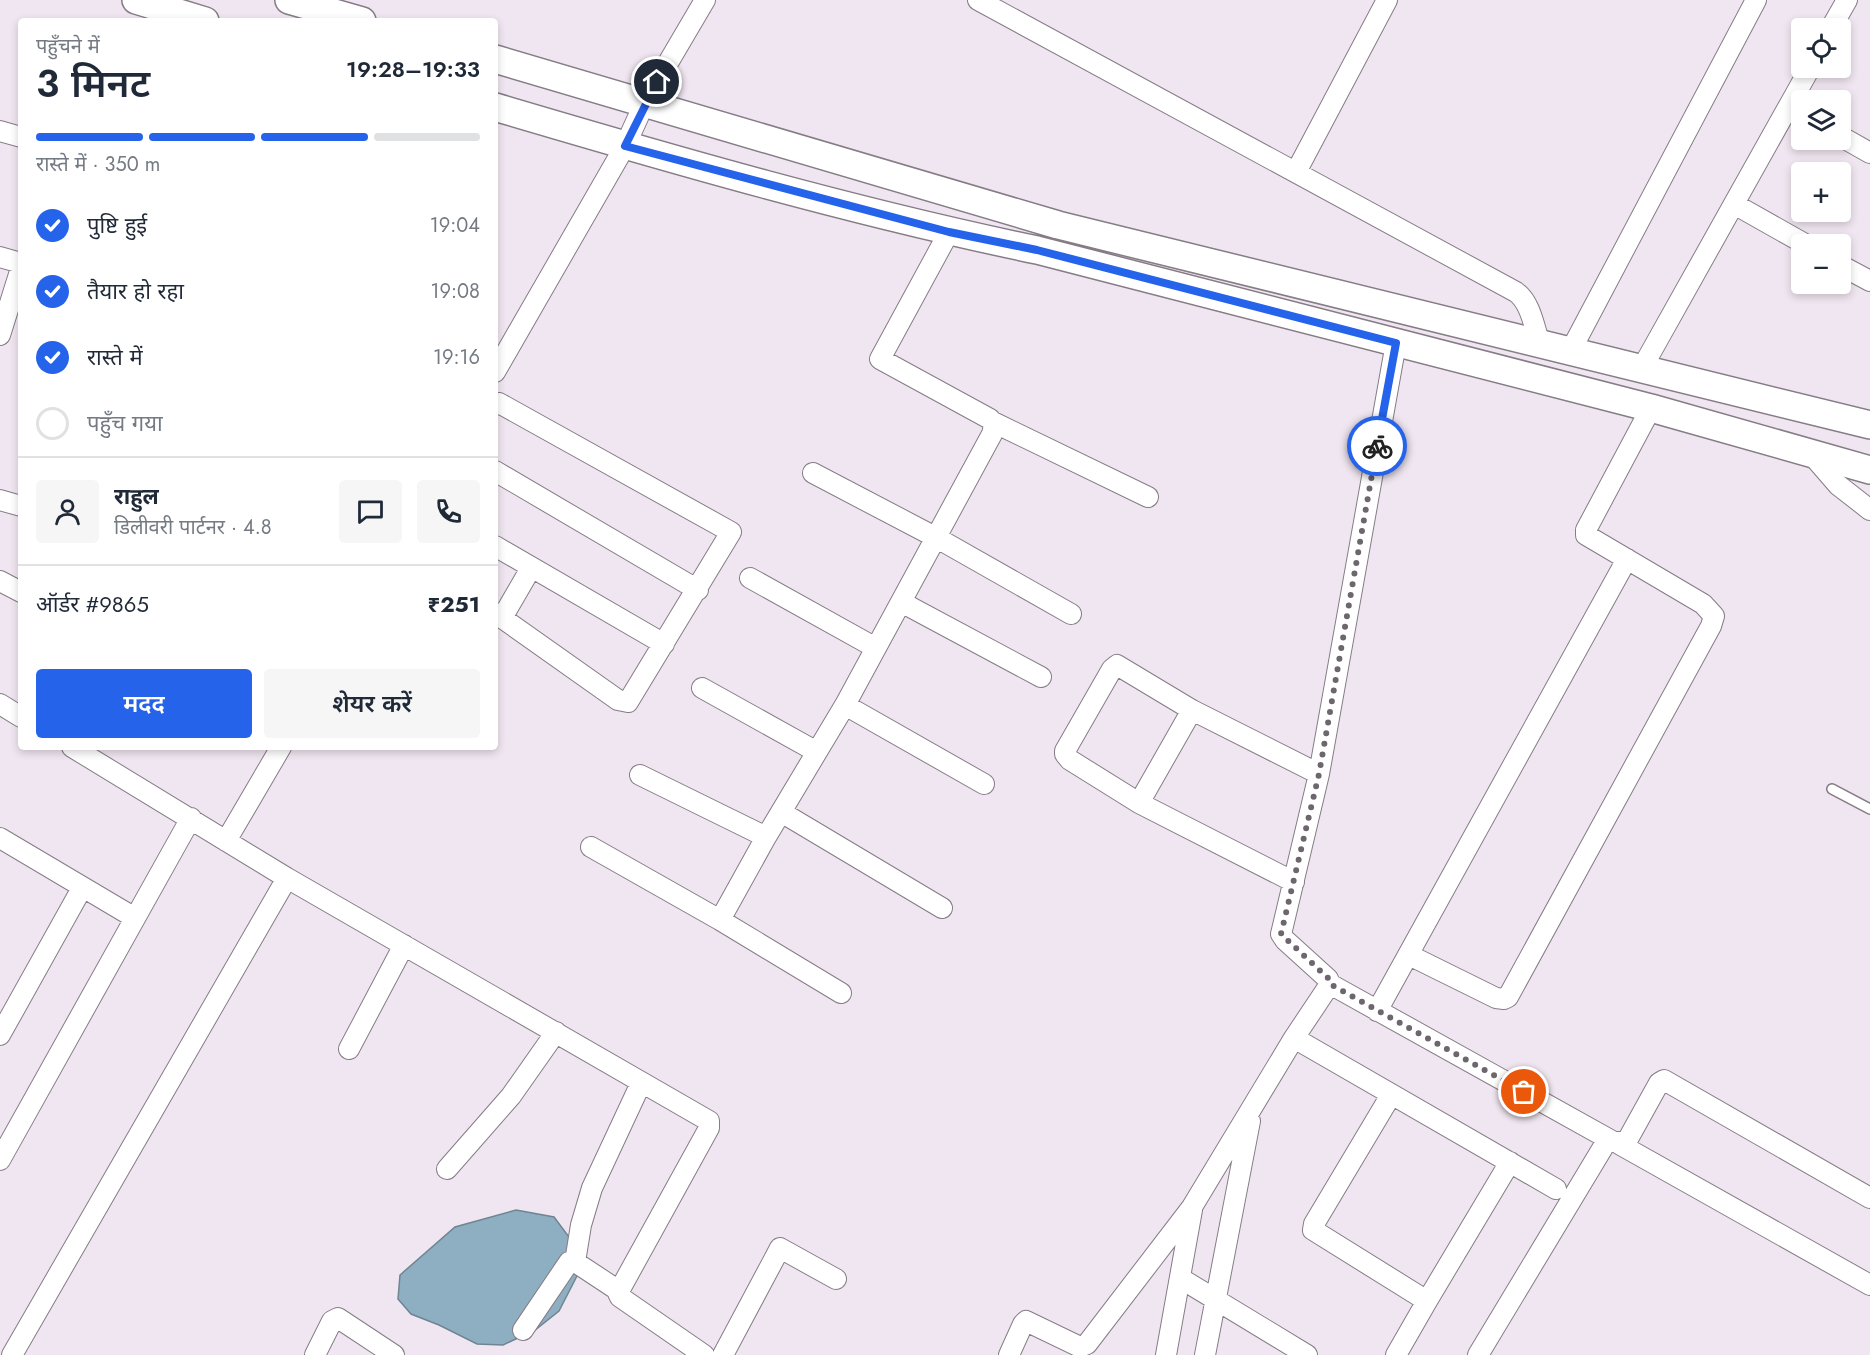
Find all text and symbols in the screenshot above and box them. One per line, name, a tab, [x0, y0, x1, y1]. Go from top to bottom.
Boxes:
map controls	[1791, 18, 1851, 294]
button: locate	[1791, 18, 1851, 78]
text: पहुँचने में	[36, 32, 100, 61]
text: 19:28–19:33	[346, 53, 480, 85]
text: 3 मिनट	[36, 55, 150, 112]
pin	[631, 56, 682, 107]
icon: home	[640, 65, 673, 98]
button: layers	[1791, 90, 1851, 150]
text: रास्ते में · 350 m	[36, 150, 160, 179]
button: +	[1791, 162, 1851, 222]
icon: check	[36, 209, 69, 242]
text: पुष्टि हुई	[87, 209, 147, 241]
text: 19:04	[430, 211, 480, 240]
button: −	[1791, 234, 1851, 294]
icon: check	[36, 275, 69, 308]
text: तैयार हो रहा	[87, 275, 184, 307]
text: 19:08	[431, 277, 480, 306]
icon: check	[36, 341, 69, 374]
text: रास्ते में	[87, 341, 143, 373]
text: 19:16	[433, 343, 480, 372]
text: पहुँच गया	[87, 407, 163, 439]
courier	[1347, 416, 1407, 476]
icon: bike	[1361, 430, 1394, 463]
button: person	[36, 480, 99, 543]
text: राहुल	[114, 480, 159, 512]
button: chat	[339, 480, 402, 543]
button: phone	[417, 480, 480, 543]
text: डिलीवरी पार्टनर · 4.8	[114, 513, 272, 542]
text: ऑर्डर #9865	[36, 588, 149, 620]
text: ₹251	[428, 588, 480, 620]
button: मदद	[36, 669, 252, 738]
button: शेयर करें	[264, 669, 480, 738]
pin	[1498, 1066, 1549, 1117]
icon: bag	[1507, 1075, 1540, 1108]

